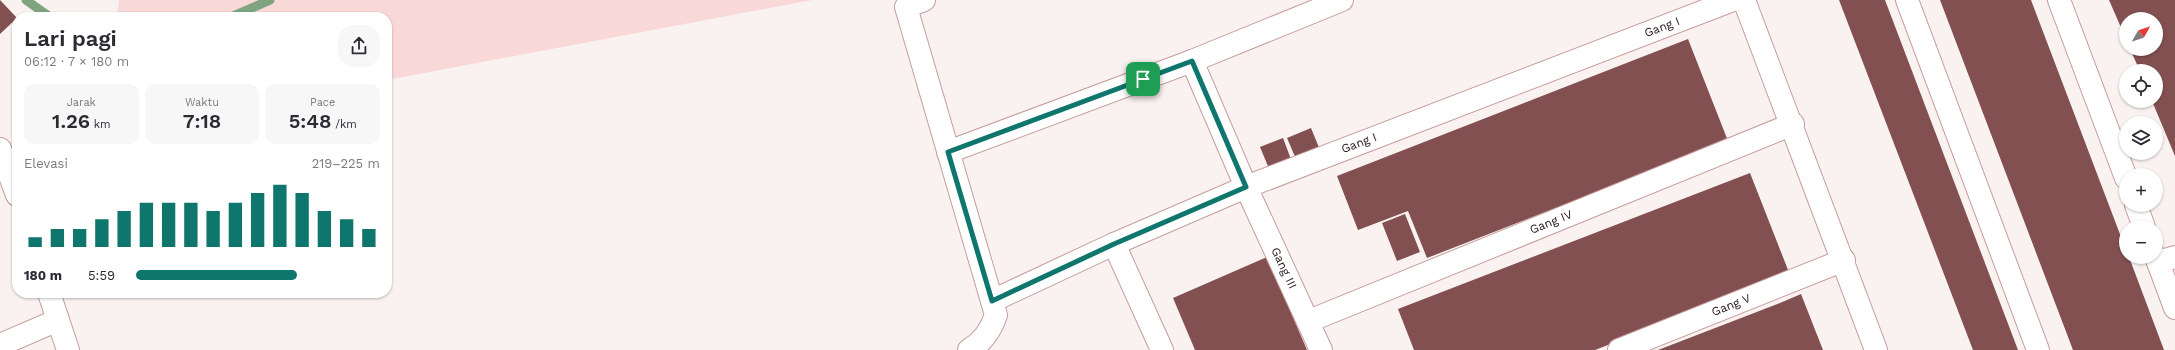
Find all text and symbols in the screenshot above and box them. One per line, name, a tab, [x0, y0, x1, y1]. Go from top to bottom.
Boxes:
north arrow	[2119, 12, 2163, 56]
map controls	[2119, 12, 2163, 264]
street label: Gang I	[1642, 14, 1682, 40]
button: share	[338, 25, 380, 67]
text: Lari pagi	[24, 26, 117, 51]
text: 06:12 · 7 × 180 m	[24, 54, 129, 69]
pin	[1126, 62, 1160, 96]
button: locate	[2119, 64, 2163, 108]
icon: arrive	[1132, 68, 1154, 90]
text: Jarak	[67, 96, 96, 109]
text: Waktu	[185, 96, 219, 109]
text: Pace	[310, 96, 335, 109]
text: 1.26	[52, 109, 90, 133]
text: 7:18	[183, 109, 221, 133]
text: 5:48	[289, 109, 331, 133]
button: layers	[2119, 116, 2163, 160]
text: km	[90, 118, 111, 131]
text: /km	[331, 118, 357, 131]
street label: Gang I	[1339, 130, 1379, 156]
text: Elevasi	[24, 156, 68, 171]
text: 219–225 m	[312, 156, 380, 171]
button: +	[2119, 168, 2163, 212]
street label: Gang IV	[1528, 207, 1575, 237]
button: −	[2119, 220, 2163, 264]
street label: Gang III	[1268, 245, 1300, 291]
text: 180 m	[24, 268, 62, 283]
text: 5:59	[88, 268, 115, 283]
street label: Gang V	[1709, 291, 1753, 319]

